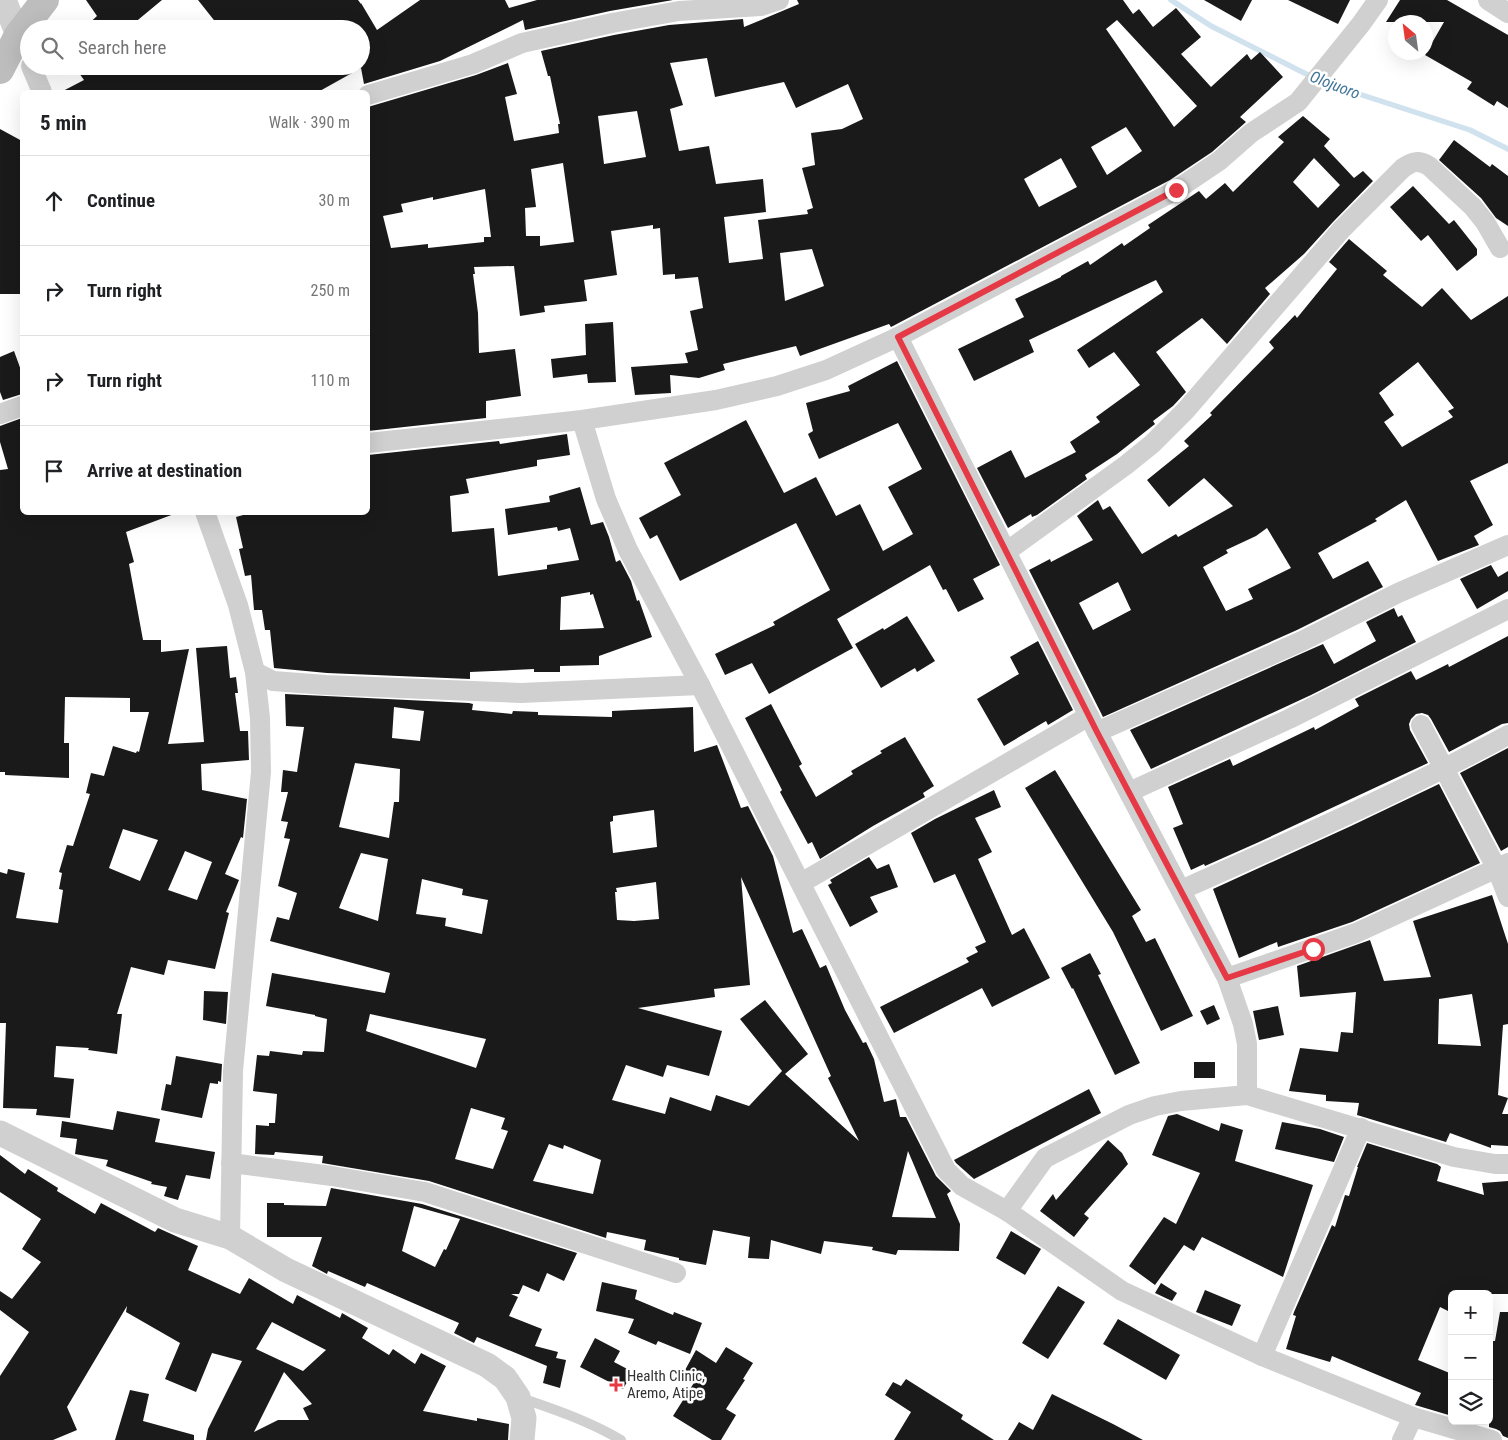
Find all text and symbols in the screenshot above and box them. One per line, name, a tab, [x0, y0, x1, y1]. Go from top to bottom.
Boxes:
north arrow	[1388, 15, 1433, 60]
search box	[20, 20, 370, 75]
icon: search	[38, 34, 66, 62]
text: Search here	[78, 36, 166, 59]
water label: Olojuoro	[1307, 67, 1363, 103]
text: 5 min	[40, 111, 87, 135]
text: Walk · 390 m	[269, 113, 350, 132]
route end	[1165, 179, 1188, 202]
icon: ahead	[40, 187, 68, 215]
text: Continue	[87, 189, 155, 212]
text: 30 m	[318, 191, 350, 210]
icon: right	[40, 277, 68, 305]
text: Turn right	[87, 279, 162, 302]
text: 250 m	[311, 281, 350, 300]
icon: right	[40, 367, 68, 395]
text: Turn right	[87, 369, 162, 392]
text: 110 m	[311, 371, 350, 390]
icon: arrive	[40, 457, 68, 485]
text: Arrive at destination	[87, 459, 242, 482]
route start	[1302, 938, 1325, 961]
map controls	[1448, 1290, 1493, 1425]
button: +	[1448, 1290, 1493, 1335]
button: −	[1448, 1335, 1493, 1380]
place label: Health Clinic, Aremo, Atipe	[627, 1367, 705, 1402]
marker: Health Clinic, Aremo, Atipe	[609, 1378, 623, 1392]
button: layers	[1448, 1380, 1493, 1425]

